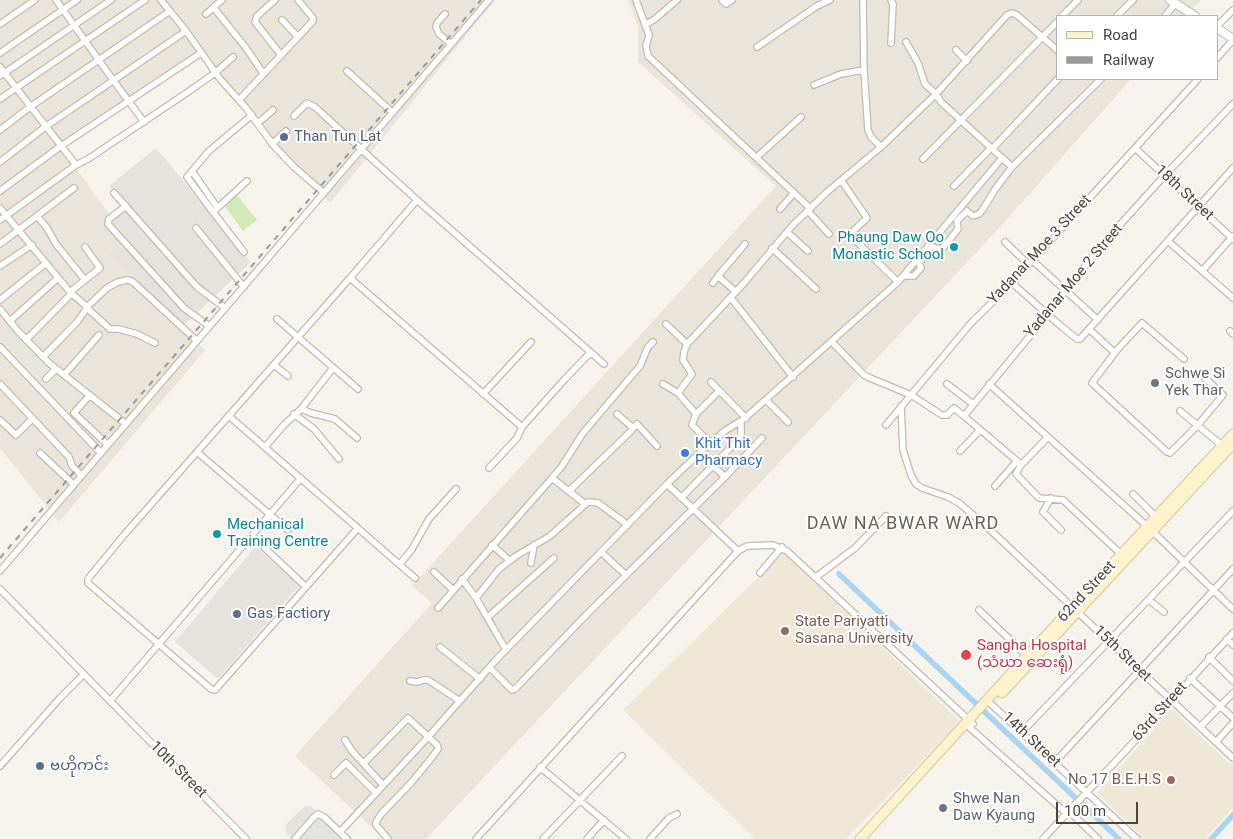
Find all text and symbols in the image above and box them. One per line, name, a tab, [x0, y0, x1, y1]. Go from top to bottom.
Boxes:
legend	[1056, 15, 1218, 80]
text: Road	[1103, 26, 1137, 44]
text: Railway	[1103, 51, 1154, 69]
place label: Than Tun Lat	[294, 128, 381, 146]
marker: Than Tun Lat	[278, 131, 290, 143]
street label: 18th Street	[1151, 161, 1217, 225]
street label: Yadanar Moe 3 Street	[984, 191, 1096, 309]
street label: Yadanar Moe 2 Street	[1021, 220, 1127, 342]
place label: Phaung Daw Oo Monastic School	[832, 229, 944, 264]
marker: Phaung Daw Oo Monastic School	[948, 241, 960, 253]
place label: Schwe Si Yek Thar	[1165, 365, 1226, 400]
marker: Schwe Si Yek Thar	[1149, 377, 1161, 389]
place label: Khit Thit Pharmacy	[695, 435, 762, 470]
marker: Khit Thit Pharmacy	[679, 447, 691, 459]
district label: DAW NA BWAR WARD	[805, 513, 1001, 535]
place label: Mechanical Training Centre	[227, 516, 328, 551]
marker: Mechanical Training Centre	[211, 528, 223, 540]
street label: 62nd Street	[1054, 558, 1120, 626]
place label: Gas Factiory	[247, 605, 330, 623]
marker: Gas Factiory	[231, 608, 243, 620]
place label: State Pariyatti Sasana University	[795, 613, 913, 648]
street label: 15th Street	[1089, 622, 1155, 686]
marker: State Pariyatti Sasana University	[779, 625, 791, 637]
place label: Sangha Hospital (သံဃာ ဆေးရုံ)	[977, 637, 1087, 672]
marker: Sangha Hospital (သံဃာ ဆေးရုံ)	[959, 648, 973, 662]
street label: 63rd Street	[1129, 679, 1191, 745]
street label: 14th Street	[998, 708, 1064, 772]
street label: 10th Street	[146, 738, 210, 802]
place label: ဗဟိုကင်း	[50, 757, 109, 775]
marker: ဗဟိုကင်း	[34, 760, 46, 772]
place label: No 17 B.E.H.S	[1068, 771, 1161, 789]
marker: No 17 B.E.H.S	[1165, 774, 1177, 786]
place label: Shwe Nan Daw Kyaung	[953, 790, 1035, 825]
scale bar	[1058, 792, 1140, 824]
marker: Shwe Nan Daw Kyaung	[937, 802, 949, 814]
text: 100 m	[1064, 802, 1106, 820]

